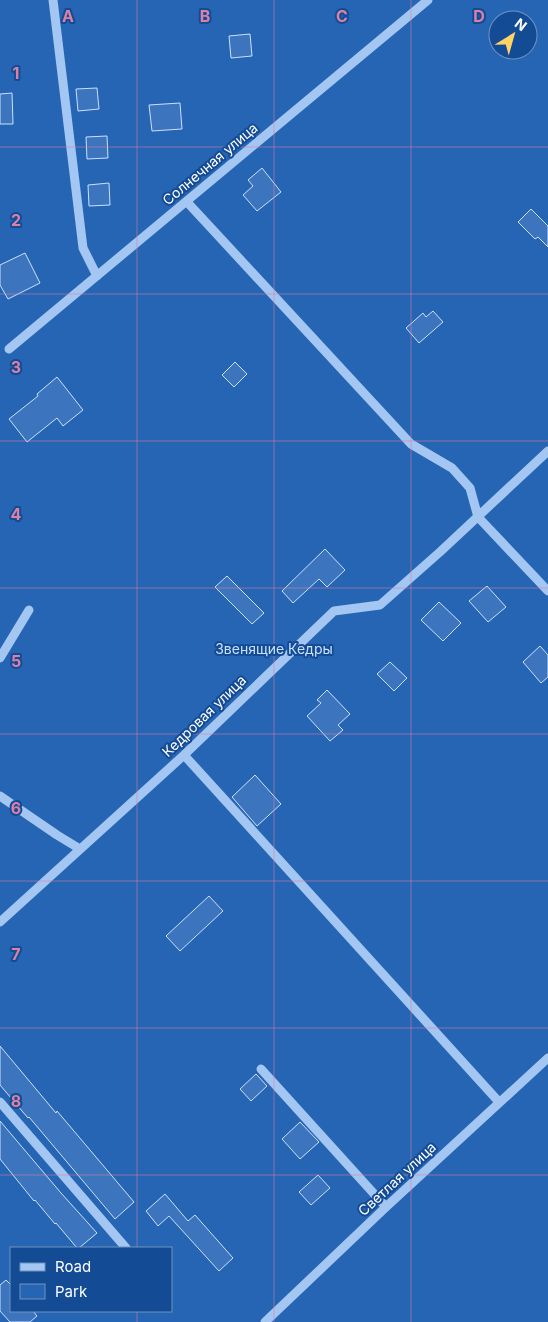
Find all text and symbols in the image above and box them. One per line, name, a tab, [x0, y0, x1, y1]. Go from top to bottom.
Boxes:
text: A	[62, 6, 74, 26]
text: B	[200, 6, 210, 26]
text: C	[336, 6, 348, 26]
text: D	[473, 6, 485, 26]
north arrow	[488, 10, 538, 60]
text: N	[512, 14, 531, 34]
text: 1	[13, 63, 19, 83]
street label: Солнечная улица	[159, 119, 261, 208]
text: 2	[11, 210, 21, 230]
text: 3	[11, 357, 21, 377]
text: 4	[11, 504, 22, 524]
park label: Звенящие Кедры	[215, 640, 333, 657]
text: 5	[11, 651, 21, 671]
street label: Кедровая улица	[158, 671, 249, 760]
text: 6	[11, 798, 21, 818]
text: 7	[11, 944, 21, 964]
text: 8	[11, 1091, 21, 1111]
street label: Светлая улица	[354, 1138, 439, 1219]
legend	[10, 1247, 172, 1312]
text: Road	[55, 1257, 91, 1276]
text: Park	[55, 1282, 88, 1301]

